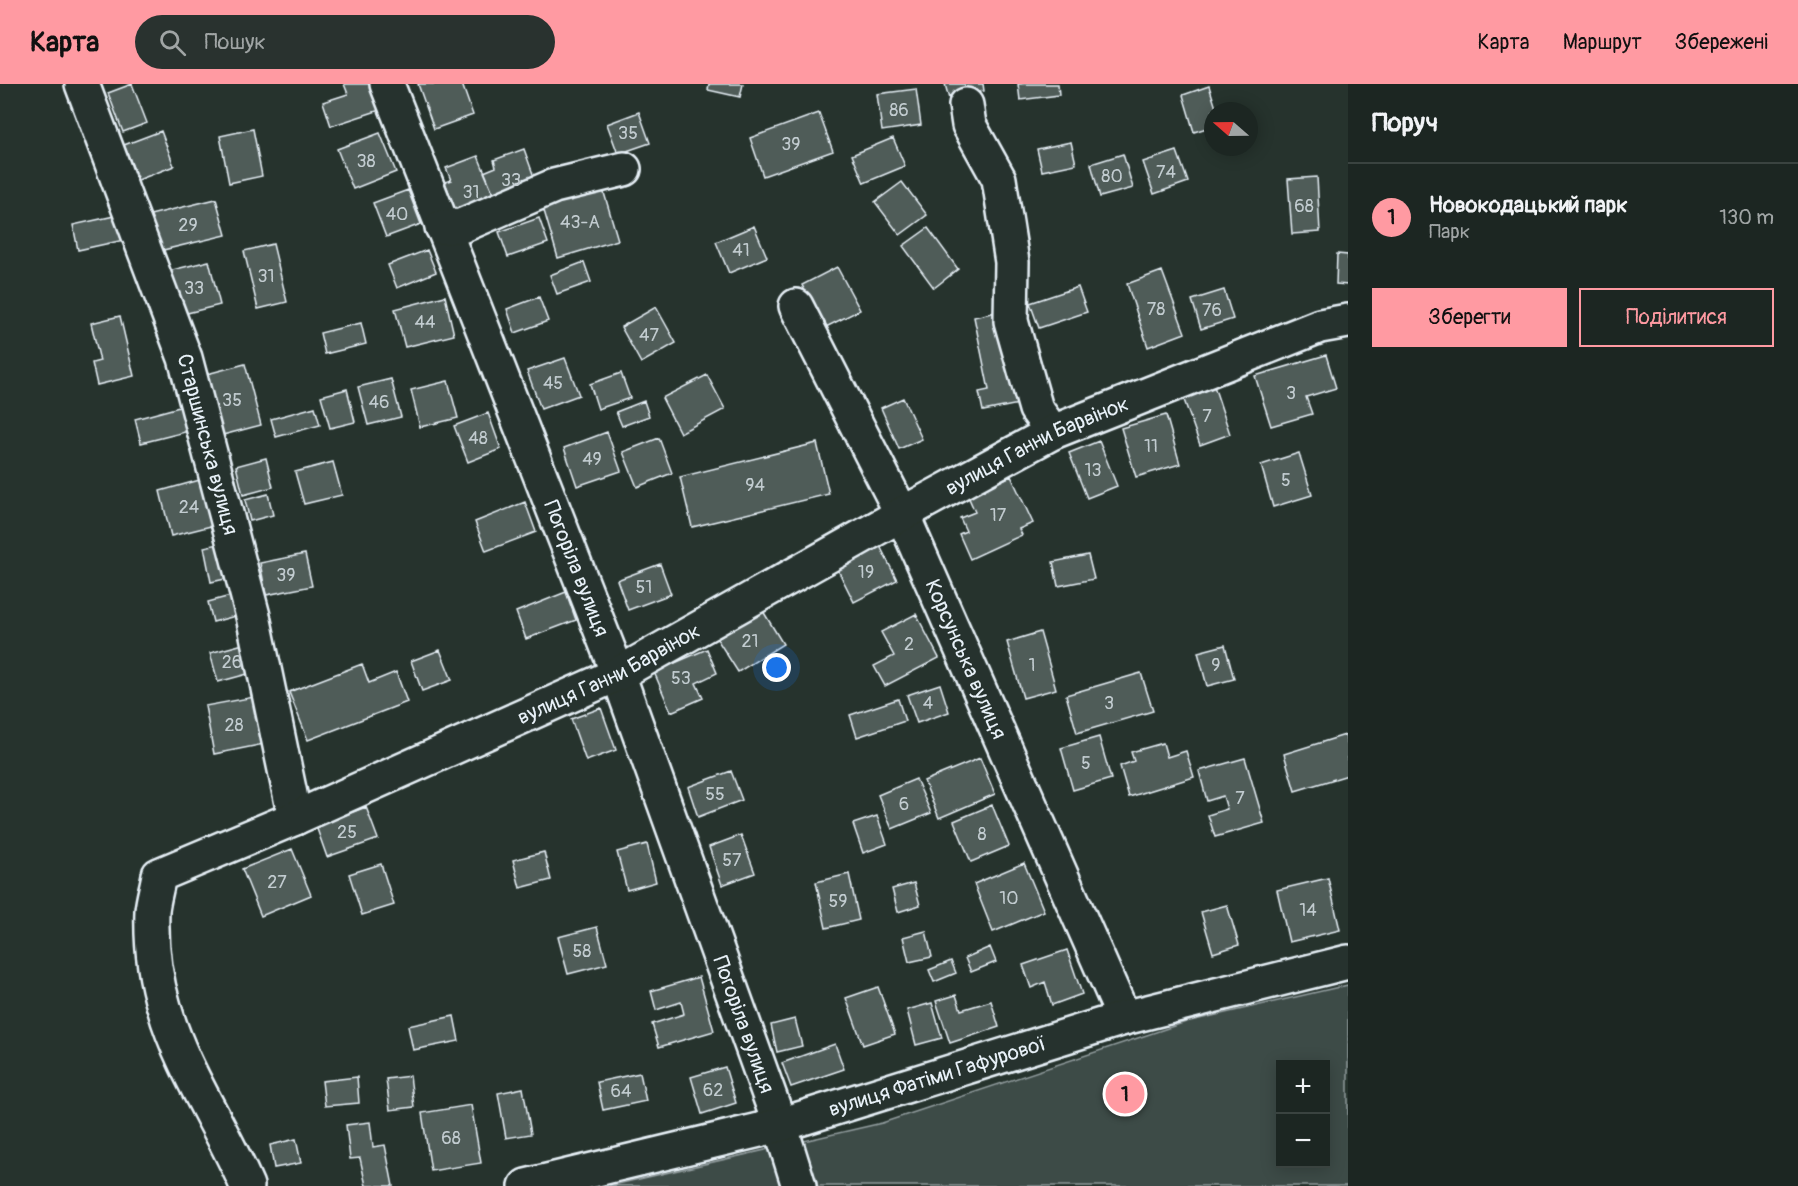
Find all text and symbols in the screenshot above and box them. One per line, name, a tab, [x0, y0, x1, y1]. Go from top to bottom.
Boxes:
search box	[135, 15, 555, 69]
text: Карта	[30, 25, 99, 60]
icon: search	[156, 26, 189, 59]
text: Пошук	[204, 28, 266, 56]
text: Карта	[1478, 29, 1530, 56]
text: Маршрут	[1563, 29, 1642, 56]
text: Збережені	[1675, 29, 1768, 56]
house number: 86	[889, 99, 909, 122]
north arrow	[1204, 102, 1258, 156]
text: Поруч	[1372, 107, 1438, 139]
house number: 35	[618, 122, 638, 145]
house number: 39	[781, 133, 801, 156]
house number: 38	[356, 150, 376, 173]
house number: 74	[1156, 161, 1177, 184]
house number: 80	[1101, 165, 1123, 188]
house number: 33	[501, 169, 521, 192]
house number: 31	[462, 181, 480, 204]
text: Новокодацький парк	[1429, 191, 1628, 219]
house number: 68	[1294, 195, 1314, 218]
house number: 40	[386, 203, 408, 226]
text: 1	[1388, 205, 1395, 230]
text: 130 m	[1719, 205, 1774, 230]
house number: 43-А	[560, 211, 600, 234]
house number: 29	[178, 214, 198, 237]
text: Парк	[1429, 219, 1470, 244]
house number: 41	[732, 239, 750, 262]
house number: 31	[257, 265, 275, 288]
house number: 33	[184, 277, 204, 300]
button: Зберегти	[1372, 288, 1567, 347]
button: Поділитися	[1579, 288, 1774, 347]
house number: 78	[1147, 298, 1165, 321]
house number: 76	[1202, 299, 1222, 322]
house number: 44	[415, 311, 436, 334]
house number: 47	[639, 324, 659, 347]
street label: Старшинська вулиця	[171, 351, 245, 538]
house number: 45	[543, 372, 563, 395]
house number: 3	[1286, 382, 1296, 405]
house number: 35	[222, 389, 242, 412]
street label: вулиця Ганни Барвінок	[940, 390, 1133, 502]
house number: 46	[369, 391, 389, 414]
house number: 7	[1202, 405, 1212, 428]
house number: 48	[468, 427, 488, 450]
house number: 11	[1144, 435, 1158, 458]
house number: 49	[582, 448, 602, 471]
house number: 13	[1084, 459, 1102, 482]
house number: 5	[1281, 469, 1291, 492]
house number: 94	[745, 474, 765, 497]
house number: 24	[179, 496, 200, 519]
street label: Погоріла вулиця	[538, 496, 615, 640]
house number: 17	[990, 504, 1007, 527]
house number: 19	[858, 561, 874, 584]
house number: 39	[276, 564, 296, 587]
street label: Корсунська вулиця	[919, 575, 1013, 743]
house number: 51	[636, 576, 652, 599]
street label: вулиця Ганни Барвінок	[513, 617, 705, 731]
house number: 21	[741, 630, 759, 653]
house number: 2	[904, 633, 914, 656]
house number: 26	[222, 651, 242, 674]
your location	[762, 653, 791, 682]
house number: 1	[1028, 654, 1036, 677]
house number: 9	[1211, 654, 1221, 677]
house number: 53	[671, 667, 691, 690]
house number: 4	[923, 692, 934, 715]
house number: 3	[1104, 692, 1114, 715]
house number: 28	[224, 714, 244, 737]
house number: 5	[1081, 752, 1091, 775]
house number: 55	[705, 783, 725, 806]
house number: 7	[1235, 787, 1245, 810]
house number: 6	[899, 793, 909, 816]
house number: 25	[337, 821, 357, 844]
house number: 8	[977, 823, 987, 846]
house number: 57	[722, 849, 742, 872]
house number: 27	[267, 871, 287, 894]
house number: 10	[999, 887, 1019, 910]
house number: 59	[828, 890, 848, 913]
house number: 14	[1299, 899, 1317, 922]
house number: 58	[573, 940, 591, 963]
street label: Погоріла вулиця	[707, 952, 781, 1097]
street label: вулиця Фатіми Гафурової	[825, 1029, 1050, 1123]
map controls	[1276, 1060, 1330, 1168]
button: +	[1276, 1060, 1330, 1114]
pin: 1	[1106, 1072, 1144, 1116]
house number: 62	[703, 1079, 723, 1102]
house number: 64	[611, 1080, 632, 1103]
button: −	[1276, 1114, 1330, 1168]
house number: 68	[441, 1127, 461, 1150]

